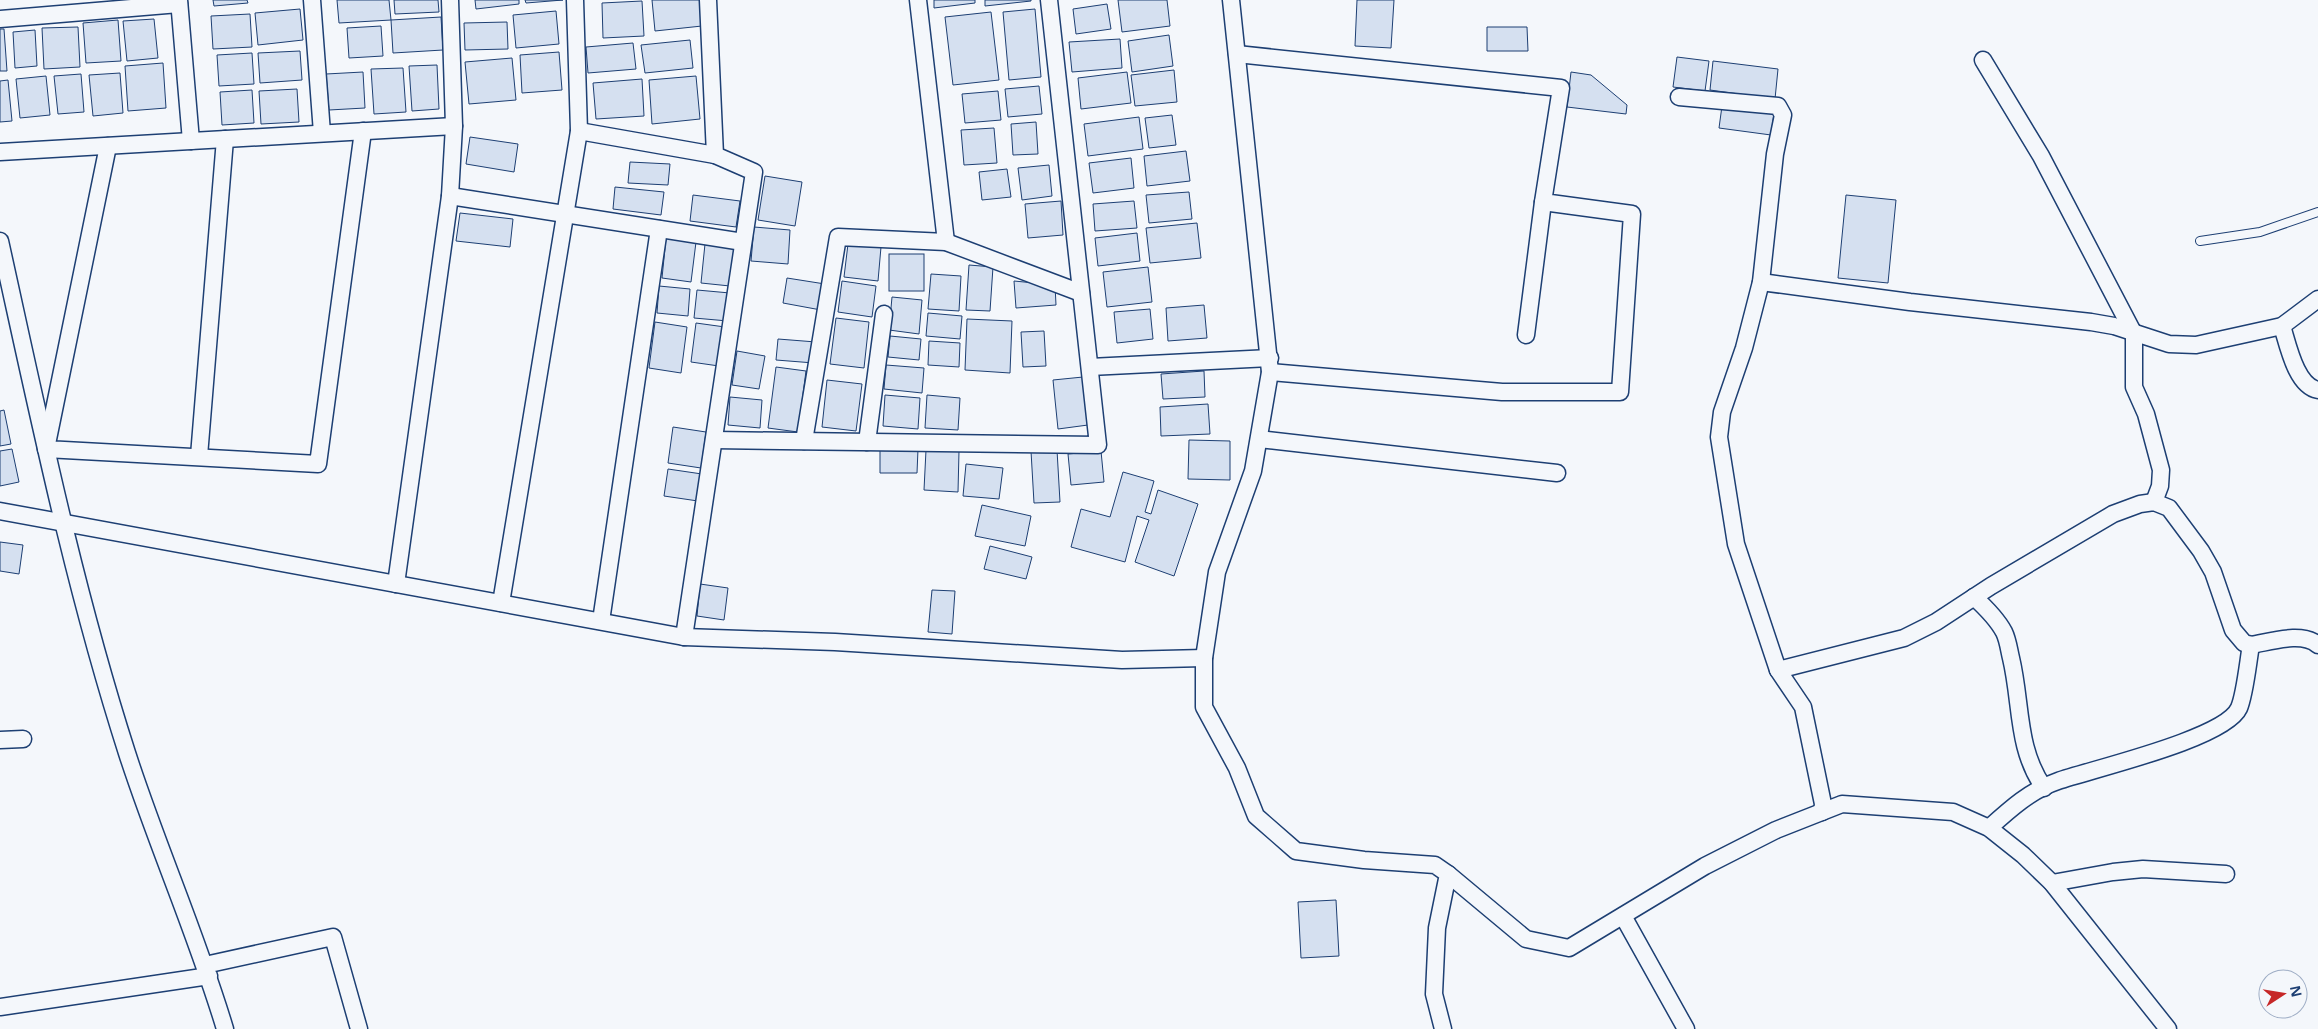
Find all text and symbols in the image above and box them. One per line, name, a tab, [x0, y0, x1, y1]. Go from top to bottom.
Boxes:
north arrow	[2258, 969, 2308, 1019]
text: N	[2286, 984, 2307, 999]

